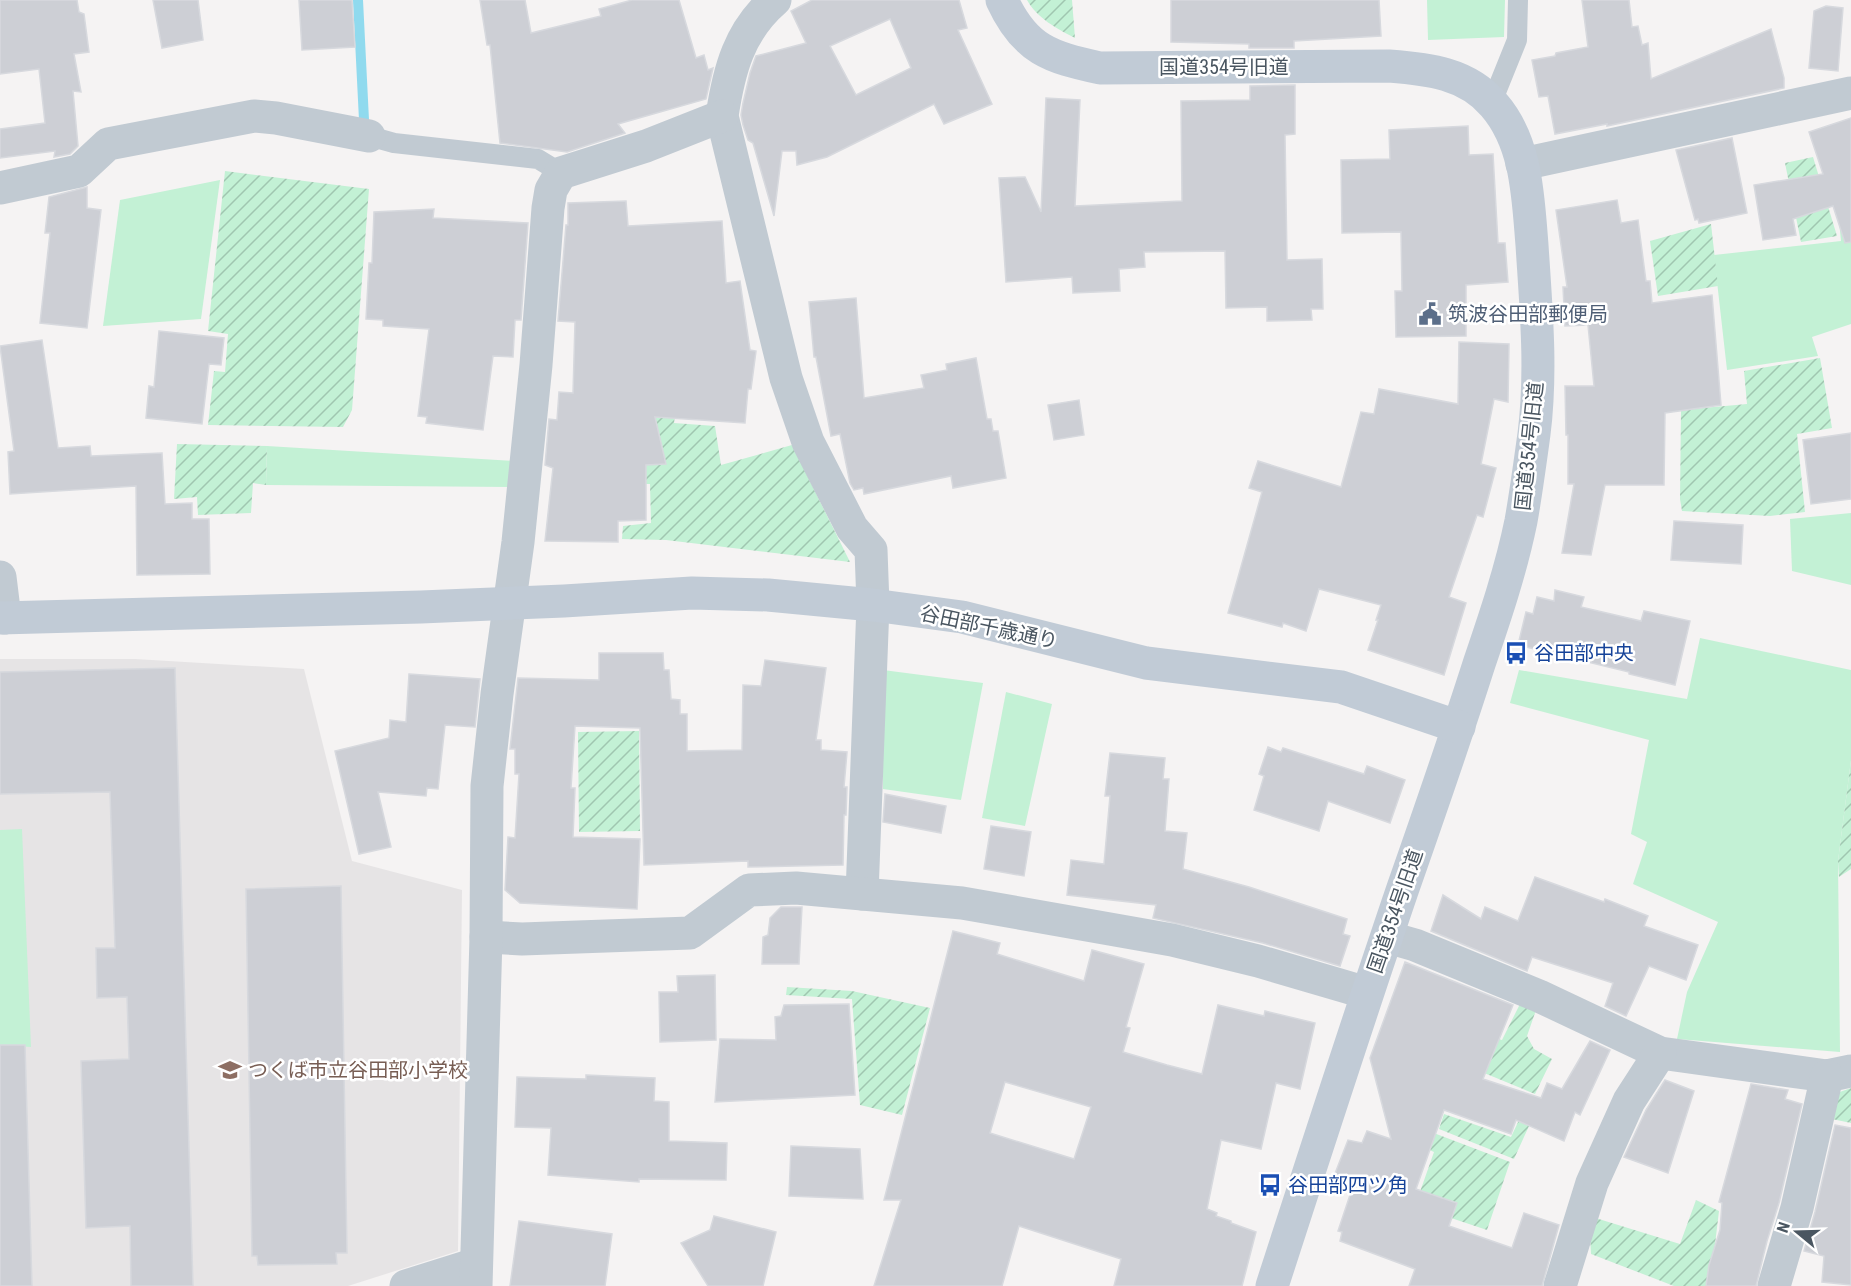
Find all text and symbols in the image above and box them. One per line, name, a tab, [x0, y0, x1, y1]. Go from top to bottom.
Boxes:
street label: 国道354号旧道	[1159, 55, 1289, 79]
public building icon: 筑波谷田部郵便局	[1417, 301, 1443, 327]
place label: 筑波谷田部郵便局	[1448, 302, 1608, 326]
street label: 国道354号旧道	[1510, 380, 1548, 512]
street label: 谷田部千歳通り	[918, 601, 1060, 653]
bus stop icon: 谷田部中央	[1503, 640, 1529, 666]
place label: 谷田部中央	[1534, 641, 1634, 665]
street label: 国道354号旧道	[1363, 846, 1427, 976]
school or university icon: つくば市立谷田部小学校	[217, 1057, 243, 1083]
place label: つくば市立谷田部小学校	[248, 1058, 468, 1082]
bus stop icon: 谷田部四ツ角	[1257, 1172, 1283, 1198]
place label: 谷田部四ツ角	[1288, 1173, 1408, 1197]
north arrow	[1767, 1202, 1827, 1262]
text: N	[1773, 1220, 1794, 1235]

